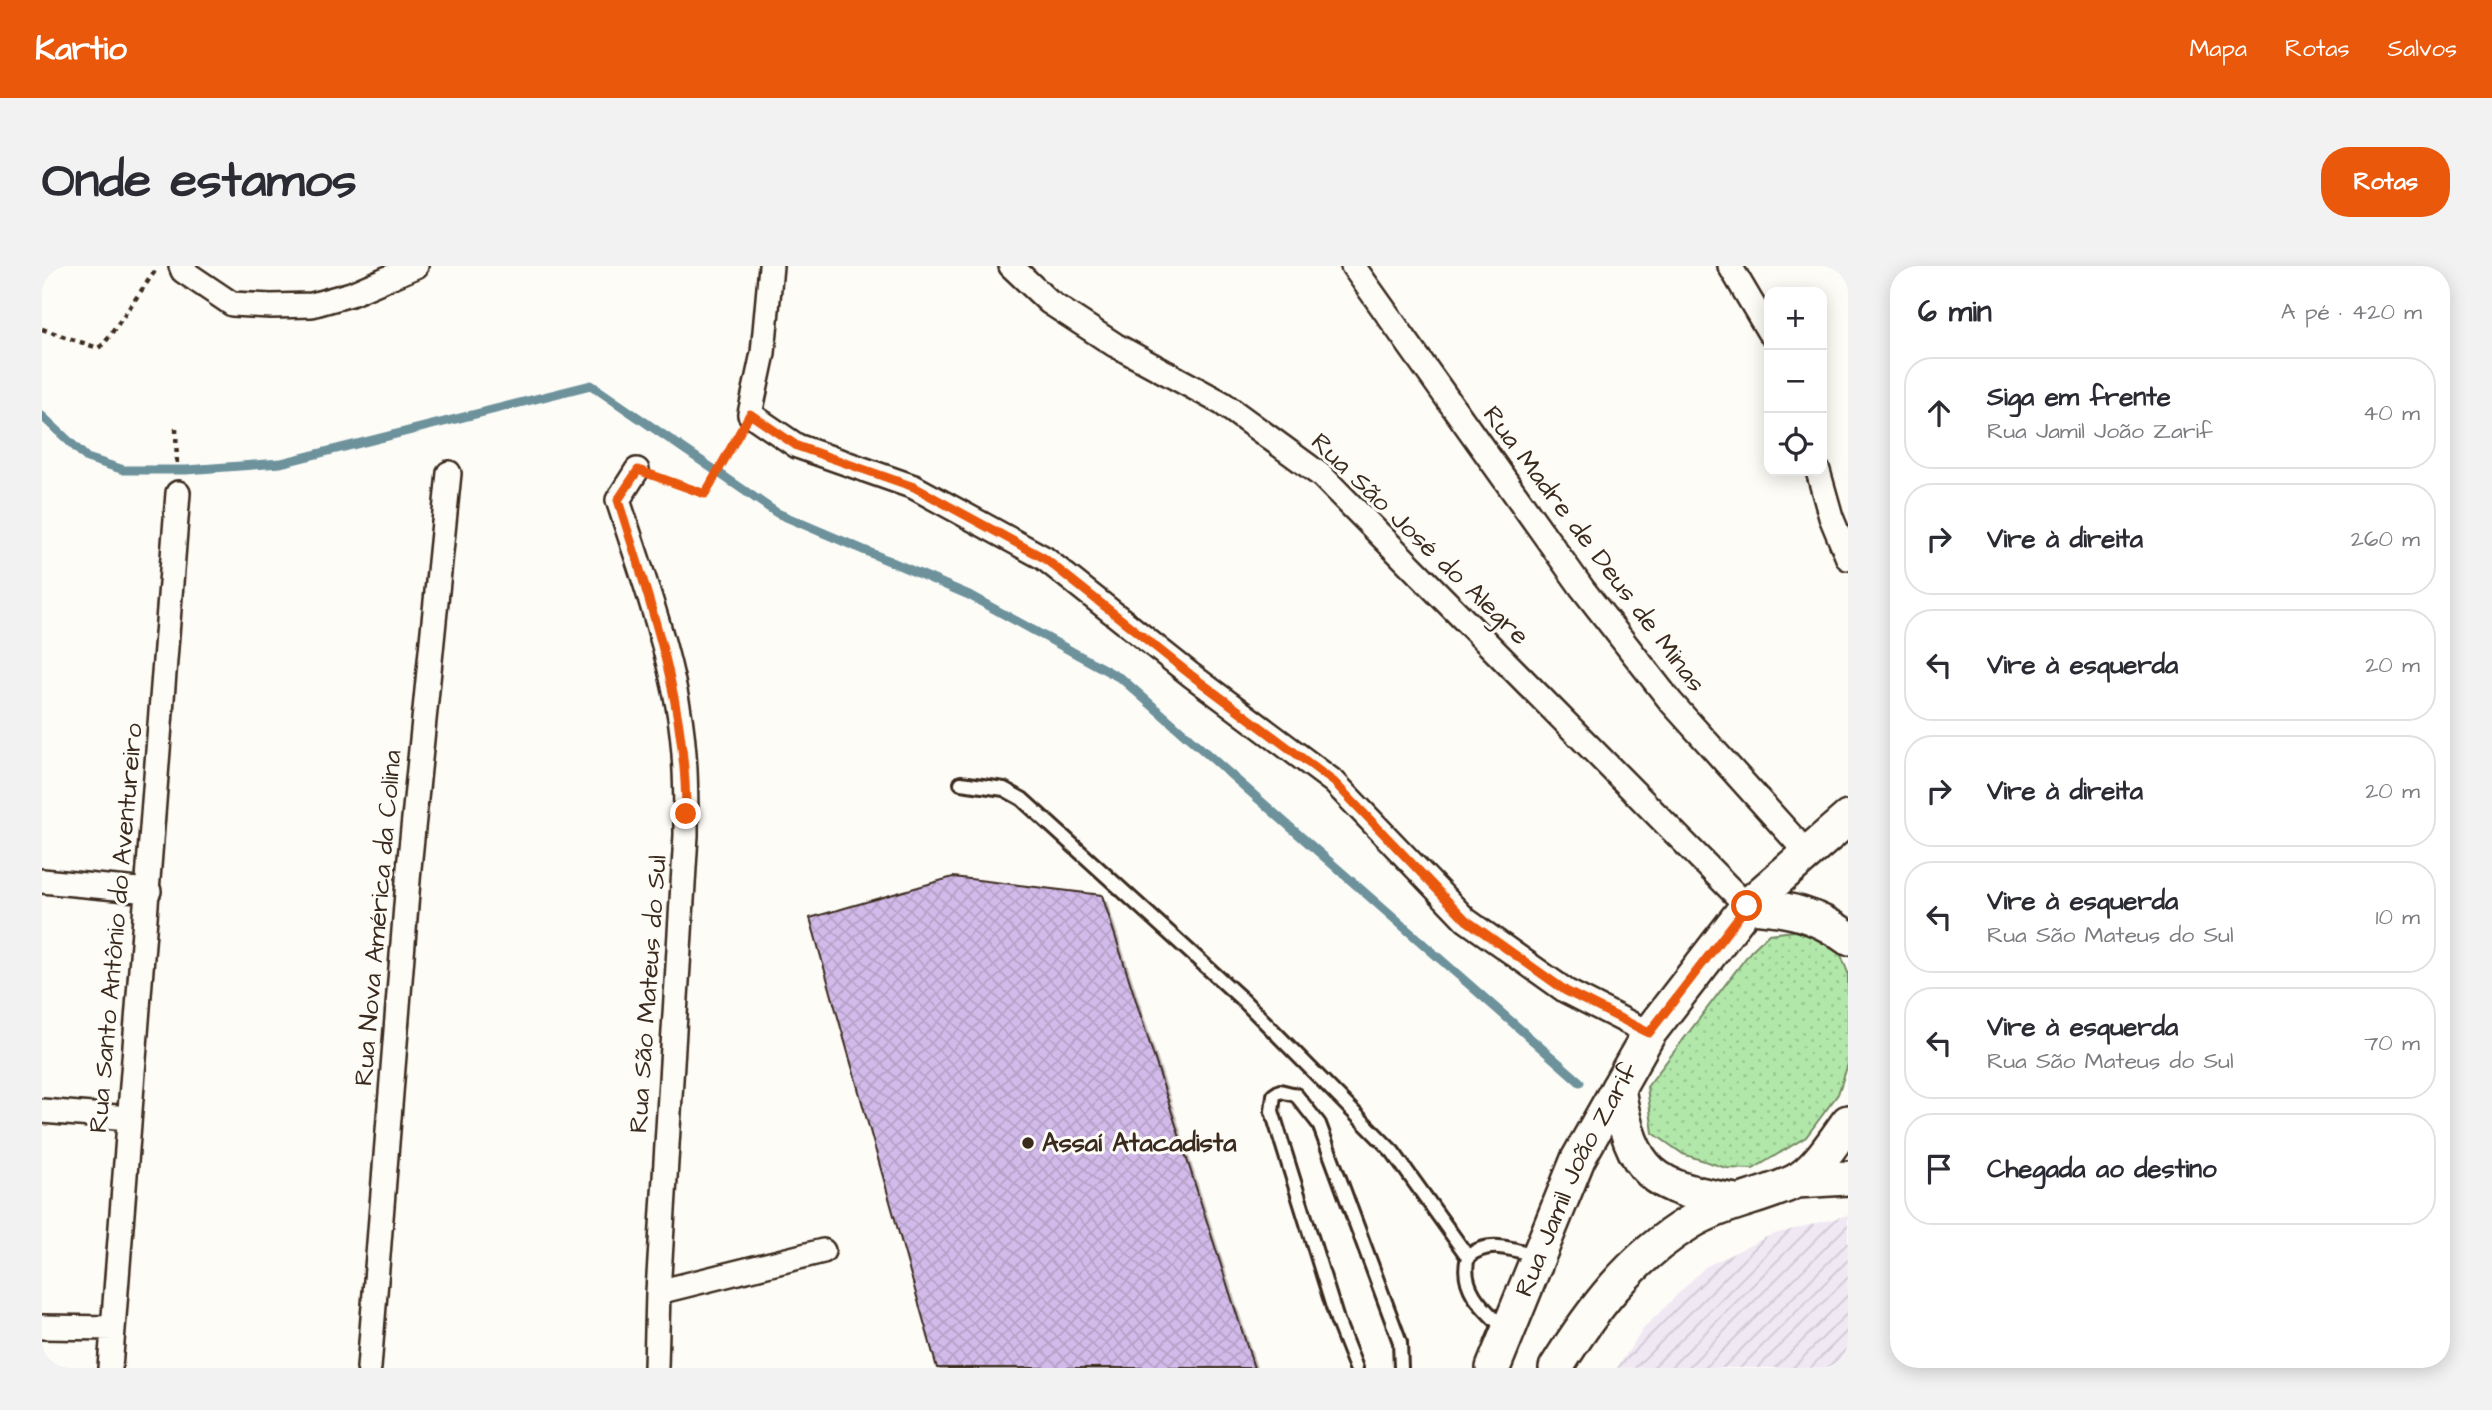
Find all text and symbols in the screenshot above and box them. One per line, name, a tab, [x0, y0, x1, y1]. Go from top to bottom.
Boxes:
text: Kartio	[35, 26, 127, 72]
text: Mapa	[2189, 32, 2247, 66]
text: Rotas	[2285, 32, 2350, 66]
text: Salvos	[2388, 32, 2457, 66]
button: Rotas	[2321, 147, 2450, 217]
text: Onde estamos	[42, 148, 357, 216]
map controls	[1764, 287, 1827, 476]
button: +	[1764, 287, 1827, 350]
text: 6 min	[1918, 291, 1992, 333]
text: A pé · 420 m	[2281, 296, 2422, 328]
button: −	[1764, 350, 1827, 413]
text: Siga em frente	[1987, 379, 2171, 415]
icon: ahead	[1920, 394, 1958, 432]
text: 40 m	[2363, 397, 2420, 429]
street label: Rua Madre de Deus de Minas	[1474, 398, 1714, 700]
button: locate	[1764, 413, 1827, 476]
text: Rua Jamil João Zarif	[1987, 415, 2213, 447]
street label: Rua São José do Alegre	[1301, 425, 1537, 655]
icon: right	[1920, 520, 1958, 558]
text: Vire à direita	[1987, 521, 2143, 557]
text: 260 m	[2351, 523, 2420, 555]
icon: left	[1920, 646, 1958, 684]
text: Vire à esquerda	[1987, 647, 2178, 683]
text: 20 m	[2365, 649, 2420, 681]
street label: Rua Santo Antônio do Aventureiro	[80, 721, 152, 1134]
street label: Rua Nova América da Colina	[345, 749, 411, 1087]
icon: right	[1920, 772, 1958, 810]
text: Vire à direita	[1987, 773, 2143, 809]
text: 20 m	[2365, 775, 2420, 807]
route end	[670, 798, 701, 829]
street label: Rua São Mateus do Sul	[620, 854, 676, 1134]
text: Vire à esquerda	[1987, 883, 2178, 919]
route start	[1731, 890, 1762, 921]
icon: left	[1920, 898, 1958, 936]
text: 10 m	[2375, 901, 2420, 933]
text: Rua São Mateus do Sul	[1987, 919, 2234, 951]
text: Vire à esquerda	[1987, 1009, 2178, 1045]
icon: left	[1920, 1024, 1958, 1062]
text: 70 m	[2364, 1027, 2420, 1059]
text: Rua São Mateus do Sul	[1987, 1045, 2234, 1077]
street label: Rua Jamil João Zarif	[1506, 1056, 1647, 1302]
place label: Assaí Atacadista	[1042, 1125, 1237, 1161]
marker: Assaí Atacadista	[1020, 1135, 1036, 1151]
icon: arrive	[1920, 1150, 1958, 1188]
text: Chegada ao destino	[1987, 1151, 2217, 1187]

